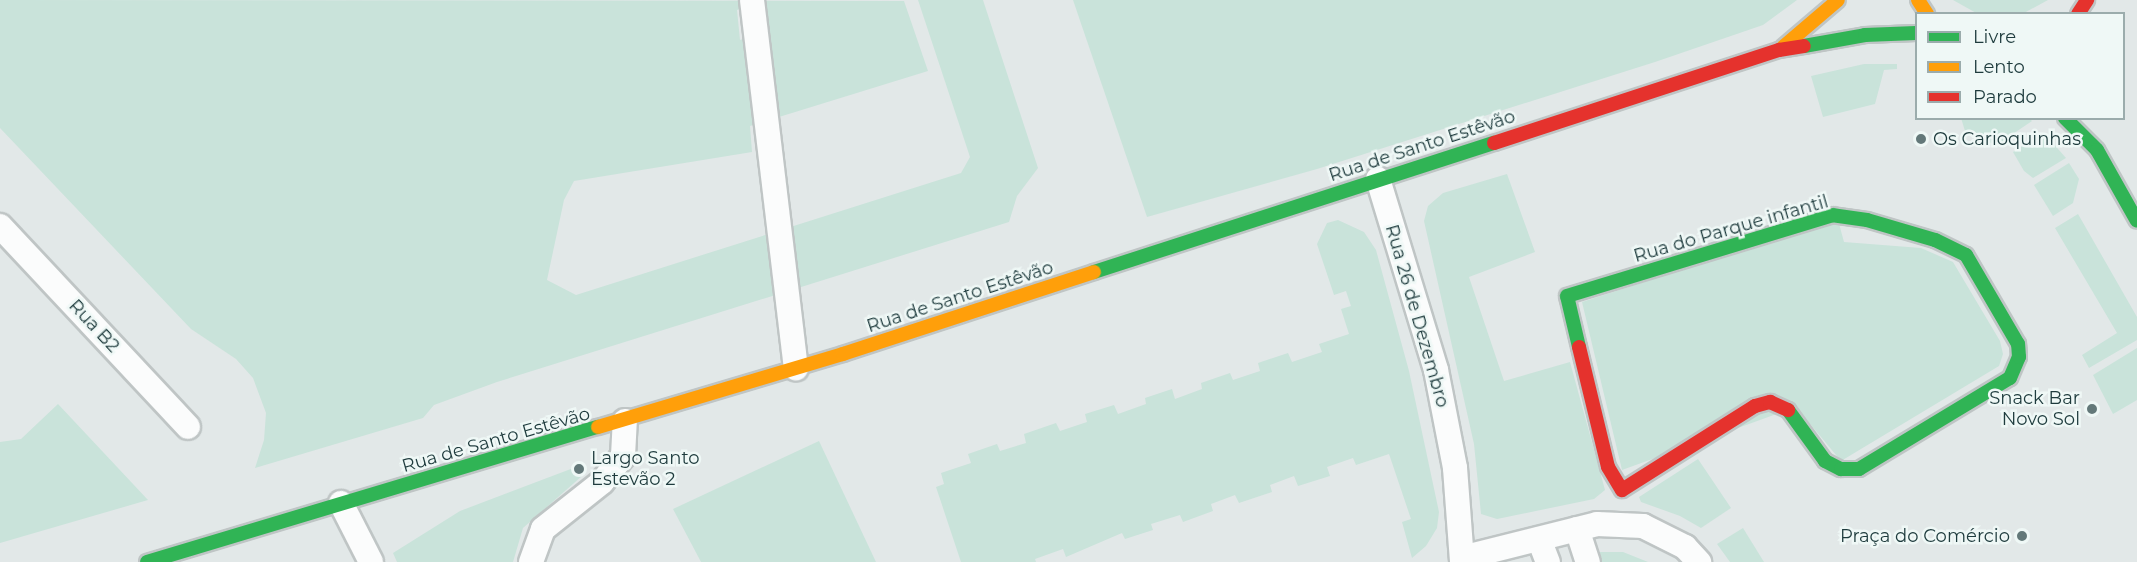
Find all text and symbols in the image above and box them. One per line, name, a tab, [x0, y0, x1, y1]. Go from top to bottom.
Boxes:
legend	[1915, 12, 2125, 120]
text: Livre	[1973, 26, 2016, 48]
text: Lento	[1973, 56, 2025, 78]
text: Parado	[1973, 86, 2037, 108]
street label: Rua de Santo Estêvão	[1326, 106, 1518, 186]
place label: Os Carioquinhas	[1933, 128, 2081, 150]
marker: Os Carioquinhas	[1914, 132, 1928, 146]
street label: Rua do Parque infantil	[1631, 191, 1831, 267]
street label: Rua 26 de Dezembro	[1381, 222, 1453, 410]
street label: Rua de Santo Estêvão	[864, 257, 1056, 337]
street label: Rua B2	[64, 295, 124, 357]
place label: Snack Bar Novo Sol	[1989, 388, 2080, 430]
marker: Snack Bar Novo Sol	[2085, 402, 2099, 416]
street label: Rua de Santo Estêvão	[399, 403, 593, 477]
place label: Largo Santo Estevão 2	[591, 448, 700, 490]
marker: Largo Santo Estevão 2	[572, 462, 586, 476]
place label: Praça do Comércio	[1840, 525, 2010, 547]
marker: Praça do Comércio	[2015, 529, 2029, 543]

